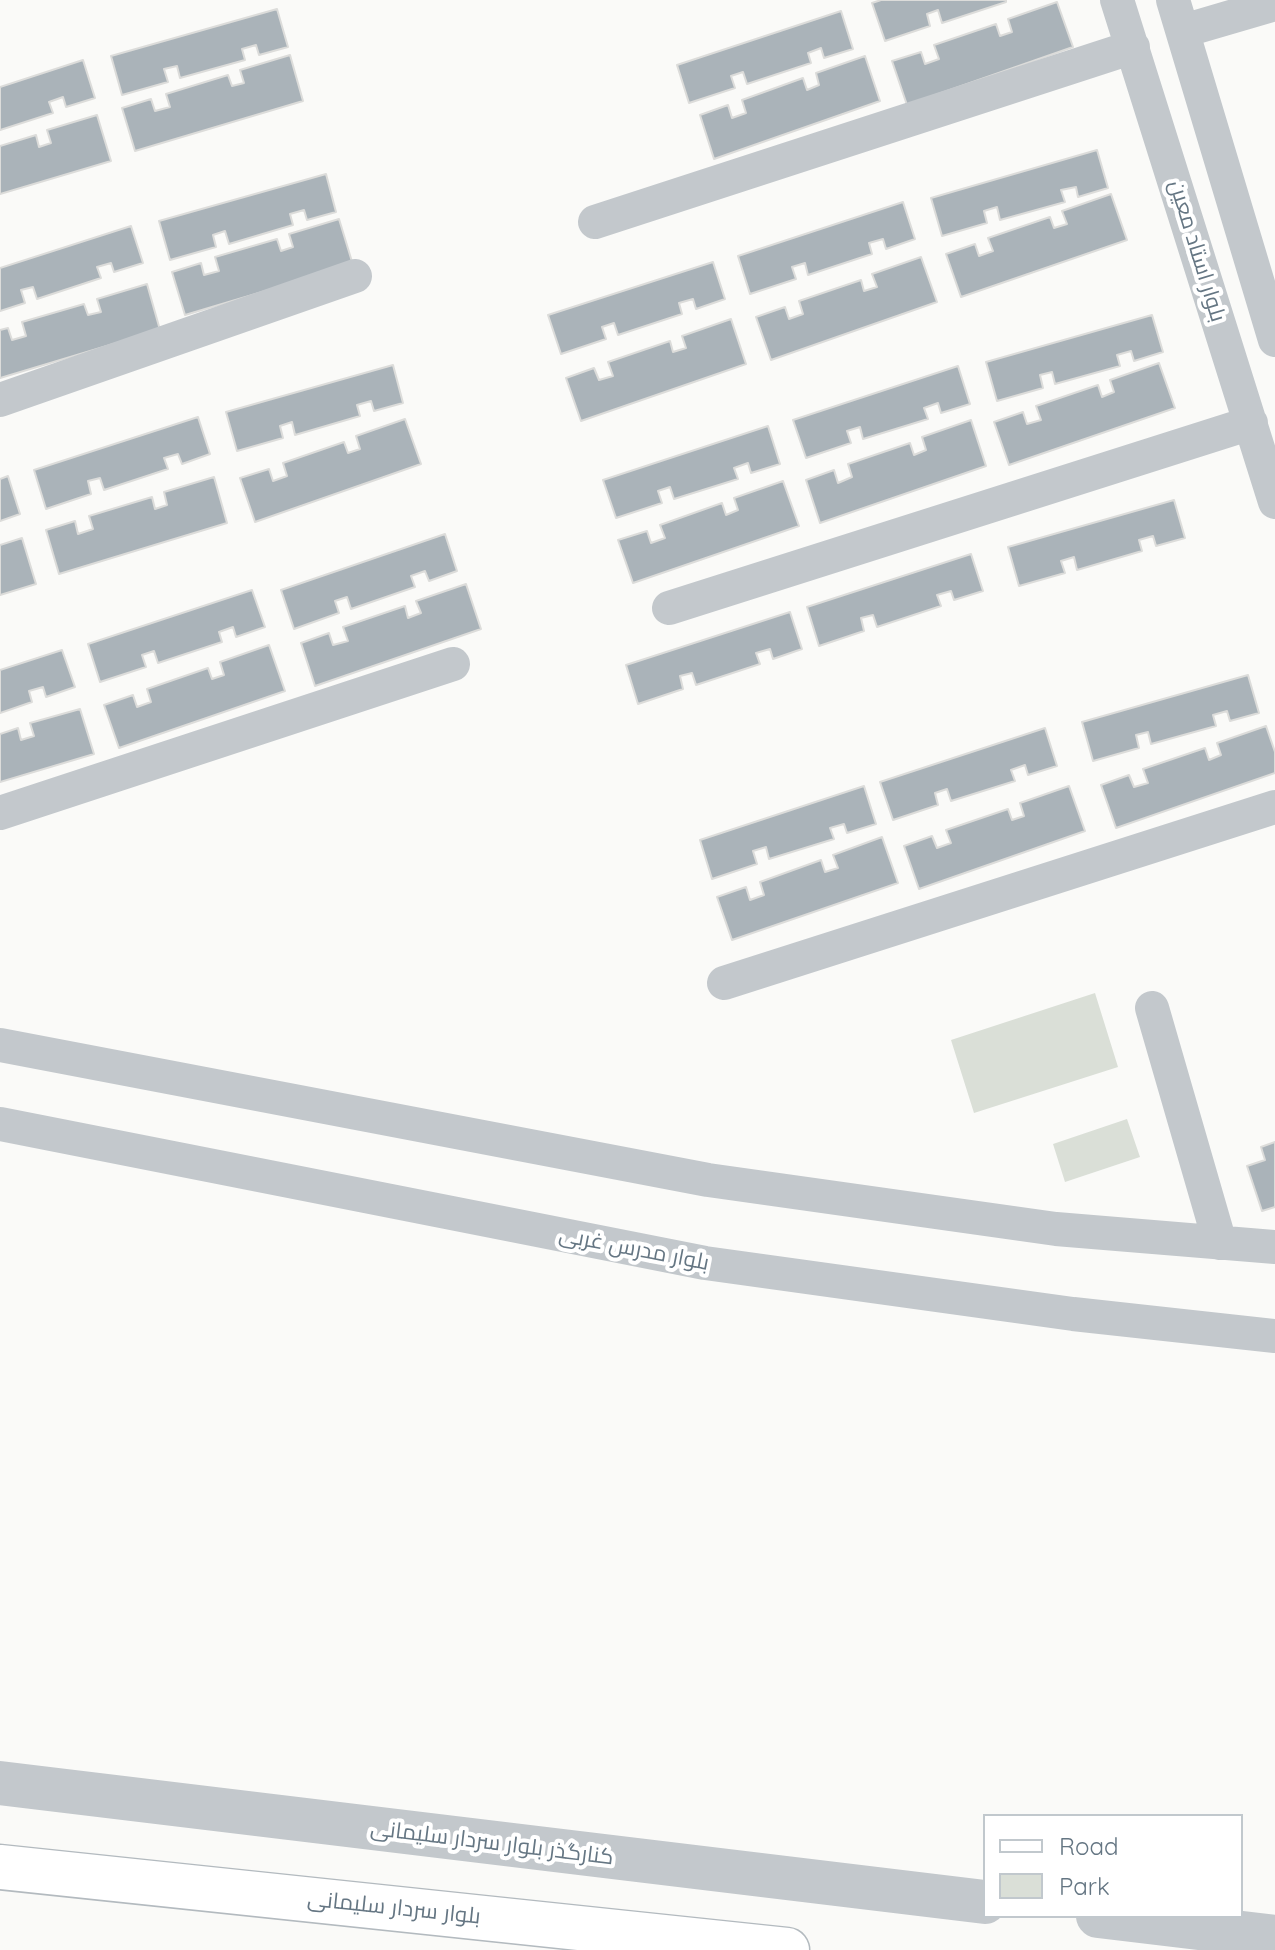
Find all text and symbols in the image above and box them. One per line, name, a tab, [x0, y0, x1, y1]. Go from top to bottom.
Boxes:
street label: بلوار استاد معین	[1163, 177, 1231, 325]
street label: بلوار مدرس غربی	[557, 1222, 711, 1276]
legend	[983, 1814, 1243, 1918]
street label: کنارگذر بلوار سردار سلیمانی	[369, 1815, 615, 1871]
text: Road	[1059, 1831, 1119, 1861]
text: Park	[1059, 1871, 1110, 1901]
street label: بلوار سردار سلیمانی	[306, 1886, 482, 1930]

